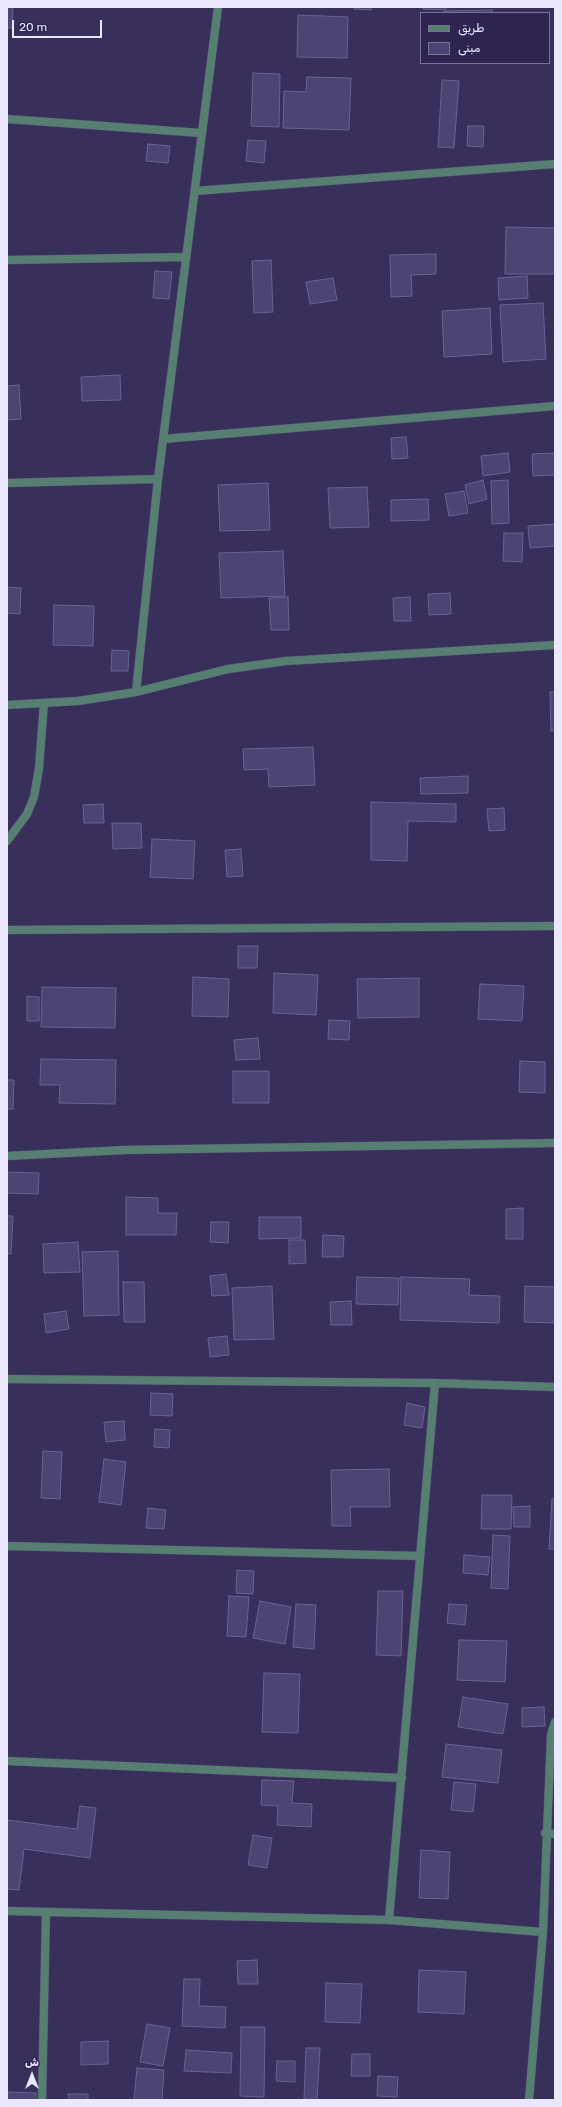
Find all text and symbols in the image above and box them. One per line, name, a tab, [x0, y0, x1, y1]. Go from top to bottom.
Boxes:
scale bar	[14, 12, 104, 38]
legend	[420, 12, 550, 64]
text: 20 m	[19, 20, 47, 34]
text: طريق	[458, 21, 484, 35]
text: مبنى	[458, 41, 480, 55]
north arrow	[12, 2055, 52, 2095]
text: ش	[25, 2056, 39, 2069]

